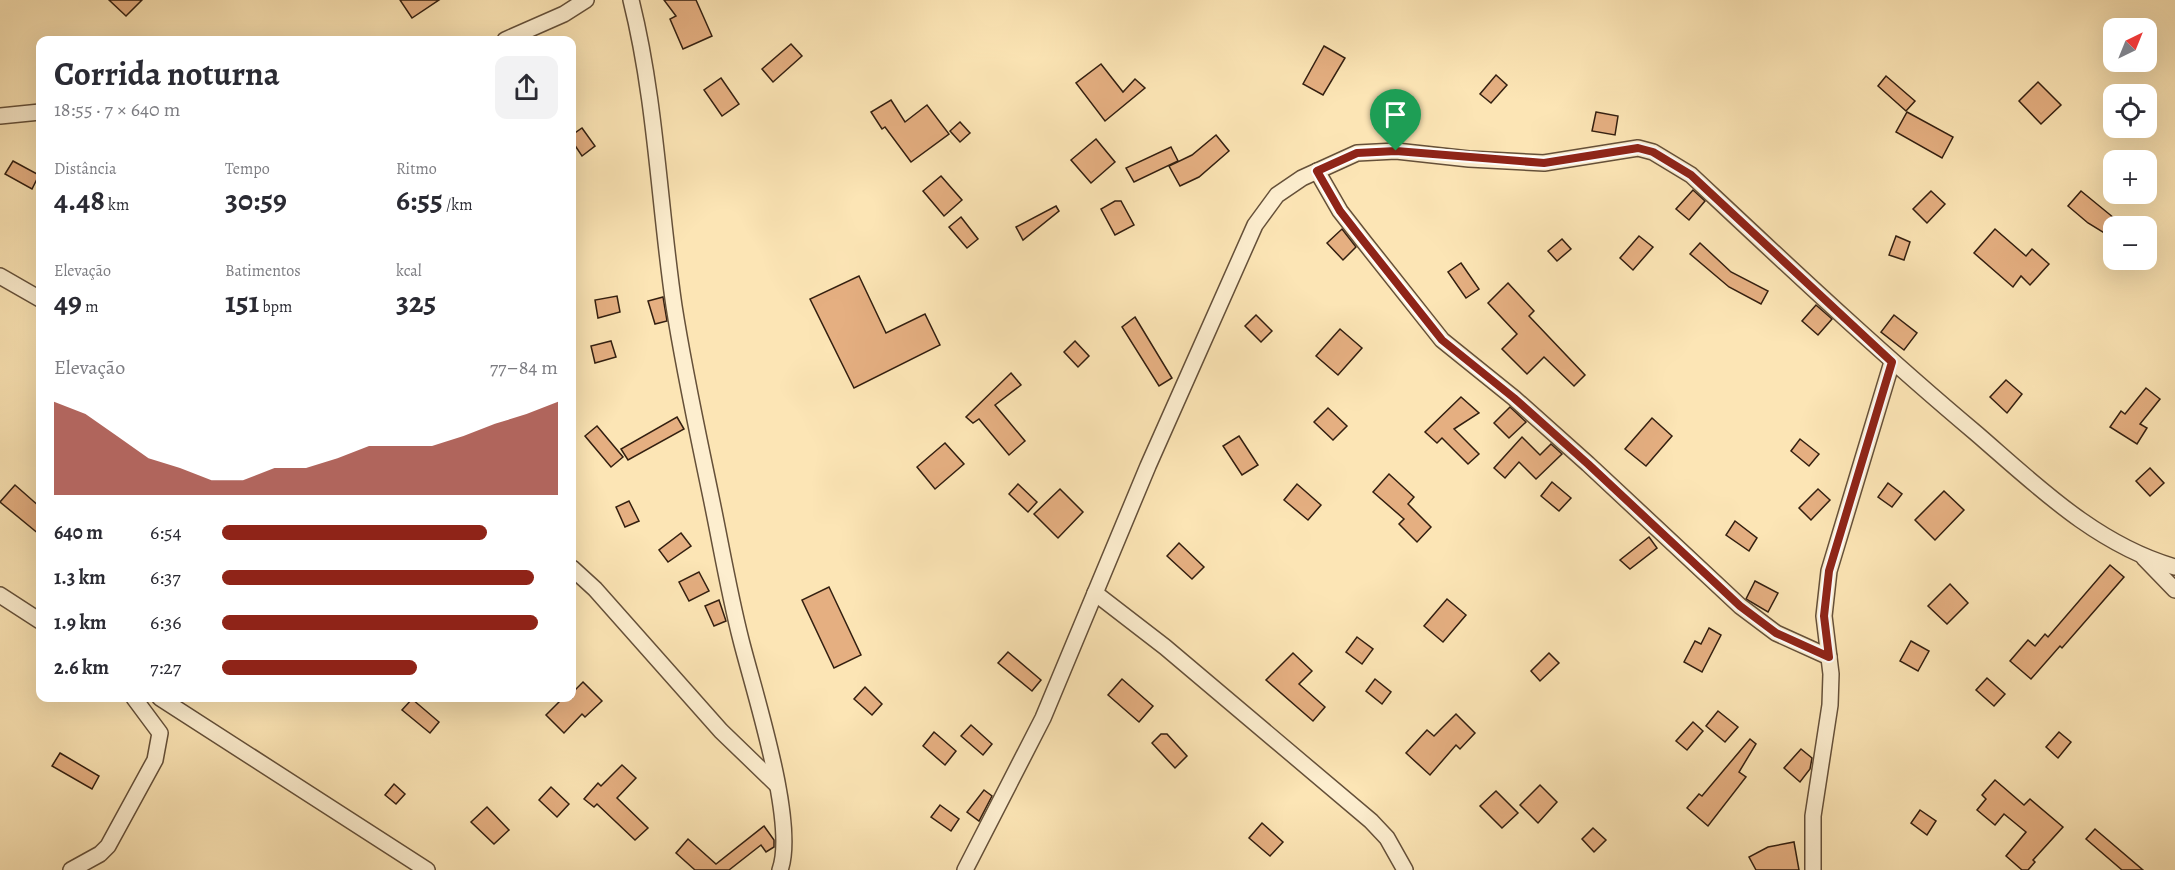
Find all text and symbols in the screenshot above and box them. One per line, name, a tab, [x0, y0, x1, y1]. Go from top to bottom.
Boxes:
north arrow	[2103, 18, 2157, 72]
map controls	[2103, 18, 2157, 270]
text: Corrida noturna	[54, 51, 280, 96]
button: share	[495, 56, 558, 119]
button: locate	[2103, 84, 2157, 138]
pin	[1370, 89, 1421, 151]
text: 18:55 · 7 × 640 m	[54, 96, 180, 123]
icon: arrive	[1379, 98, 1412, 131]
button: +	[2103, 150, 2157, 204]
text: Distância	[54, 158, 116, 180]
text: Tempo	[225, 158, 270, 180]
text: Ritmo	[396, 158, 437, 180]
text: 4.48	[54, 180, 105, 220]
text: 30:59	[225, 180, 287, 220]
text: 6:55	[396, 180, 443, 220]
text: km	[105, 194, 129, 216]
text: /km	[443, 194, 472, 216]
button: −	[2103, 216, 2157, 270]
text: Elevação	[54, 260, 111, 282]
text: Batimentos	[225, 260, 301, 282]
text: kcal	[396, 260, 422, 282]
text: 49	[54, 282, 82, 322]
text: 151	[225, 282, 259, 322]
text: 325	[396, 282, 436, 322]
text: m	[82, 296, 98, 318]
text: bpm	[259, 296, 292, 318]
text: Elevação	[54, 354, 125, 381]
text: 77–84 m	[490, 354, 558, 381]
text: 640 m	[54, 519, 103, 546]
text: 6:54	[150, 519, 182, 546]
text: 1.3 km	[54, 564, 106, 591]
text: 6:37	[150, 564, 181, 591]
text: 1.9 km	[54, 609, 107, 636]
text: 6:36	[150, 609, 182, 636]
text: 2.6 km	[54, 654, 109, 681]
text: 7:27	[150, 654, 181, 681]

